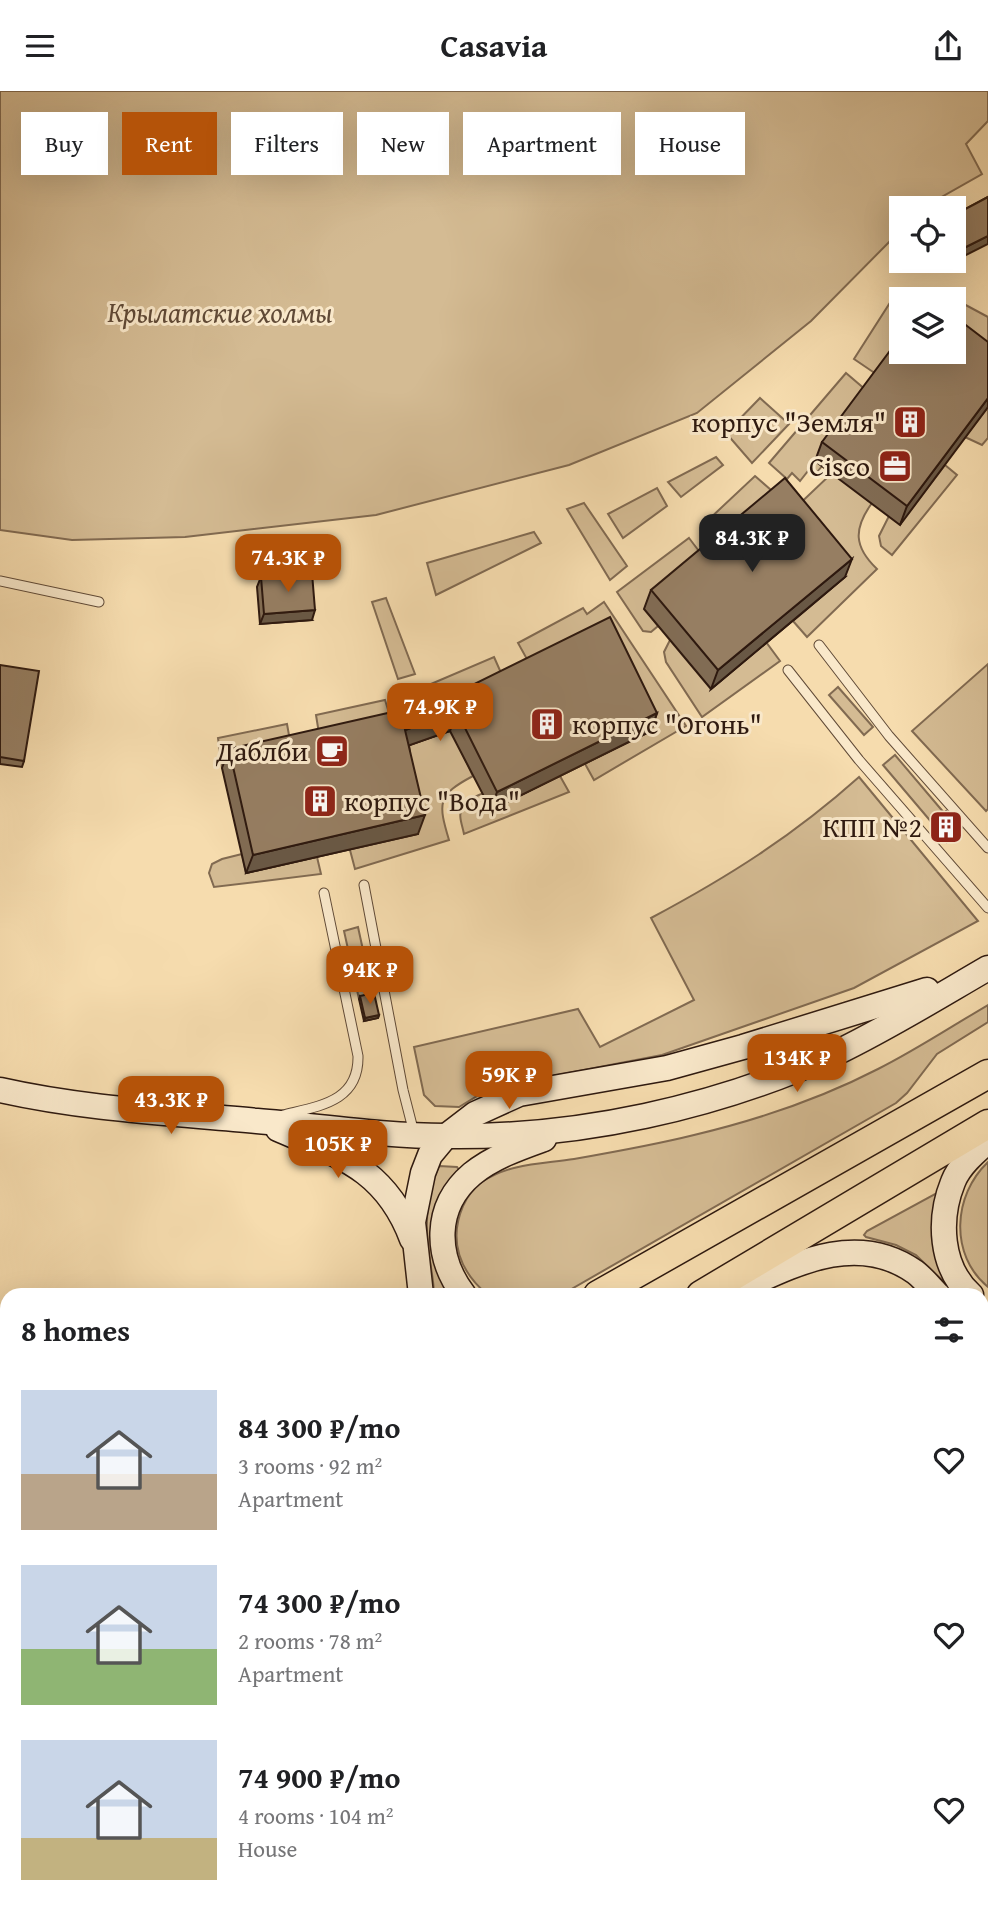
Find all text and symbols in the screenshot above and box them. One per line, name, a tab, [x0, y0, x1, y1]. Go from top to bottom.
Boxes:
text: Casavia	[441, 22, 547, 69]
icon: menu	[21, 27, 59, 65]
icon: share	[929, 27, 967, 65]
chip: Buy	[21, 112, 108, 175]
chip: Rent	[122, 112, 217, 175]
chip: Filters	[231, 112, 343, 175]
chip: New	[357, 112, 449, 175]
chip: Apartment	[463, 112, 621, 175]
chip: House	[635, 112, 745, 175]
map controls	[889, 196, 966, 364]
button: locate	[889, 196, 966, 273]
button: layers	[889, 287, 966, 364]
park label: Крылатские холмы	[107, 291, 333, 332]
place label: корпус "Земля"	[692, 401, 886, 442]
building icon: корпус "Земля"	[891, 403, 929, 441]
place label: Cisco	[809, 445, 870, 486]
office icon: Cisco	[876, 447, 914, 485]
pin: 84.3K ₽	[687, 515, 817, 574]
text: 84.3K ₽	[715, 520, 789, 553]
pin: 74.3K ₽	[223, 535, 353, 594]
text: 74.3K ₽	[251, 540, 325, 573]
pin: 74.9K ₽	[375, 683, 505, 743]
text: 74.9K ₽	[403, 689, 477, 722]
place label: корпус "Огонь"	[572, 703, 762, 744]
building icon: корпус "Огонь"	[528, 705, 566, 743]
place label: Даблби	[215, 730, 308, 771]
cafe icon: Даблби	[313, 732, 351, 770]
place label: корпус "Вода"	[344, 780, 520, 821]
building icon: корпус "Вода"	[301, 782, 339, 820]
place label: КПП №2	[823, 806, 922, 847]
building icon: КПП №2	[927, 808, 965, 846]
pin: 94K ₽	[321, 947, 419, 1006]
text: 94K ₽	[342, 952, 398, 985]
pin: 134K ₽	[740, 1035, 854, 1094]
text: 134K ₽	[763, 1040, 831, 1073]
pin: 59K ₽	[460, 1051, 558, 1111]
text: 59K ₽	[481, 1057, 537, 1090]
pin: 43.3K ₽	[106, 1077, 236, 1136]
text: 43.3K ₽	[134, 1082, 208, 1115]
pin: 105K ₽	[281, 1121, 395, 1180]
text: 105K ₽	[304, 1126, 372, 1159]
text: 8 homes	[21, 1308, 130, 1352]
icon: filters	[930, 1311, 968, 1349]
text: 84 300 ₽/mo	[238, 1405, 401, 1449]
icon: home	[77, 1418, 161, 1502]
icon: heart	[930, 1441, 968, 1479]
text: 3 rooms · 92 m²	[238, 1449, 382, 1482]
text: Apartment	[238, 1482, 343, 1515]
text: 74 300 ₽/mo	[238, 1580, 401, 1624]
icon: home	[77, 1593, 161, 1677]
icon: heart	[930, 1616, 968, 1654]
text: 2 rooms · 78 m²	[238, 1624, 382, 1657]
text: Apartment	[238, 1657, 343, 1690]
text: 74 900 ₽/mo	[238, 1755, 401, 1799]
icon: home	[77, 1768, 161, 1852]
icon: heart	[930, 1791, 968, 1829]
text: 4 rooms · 104 m²	[238, 1799, 393, 1832]
text: House	[238, 1832, 297, 1865]

